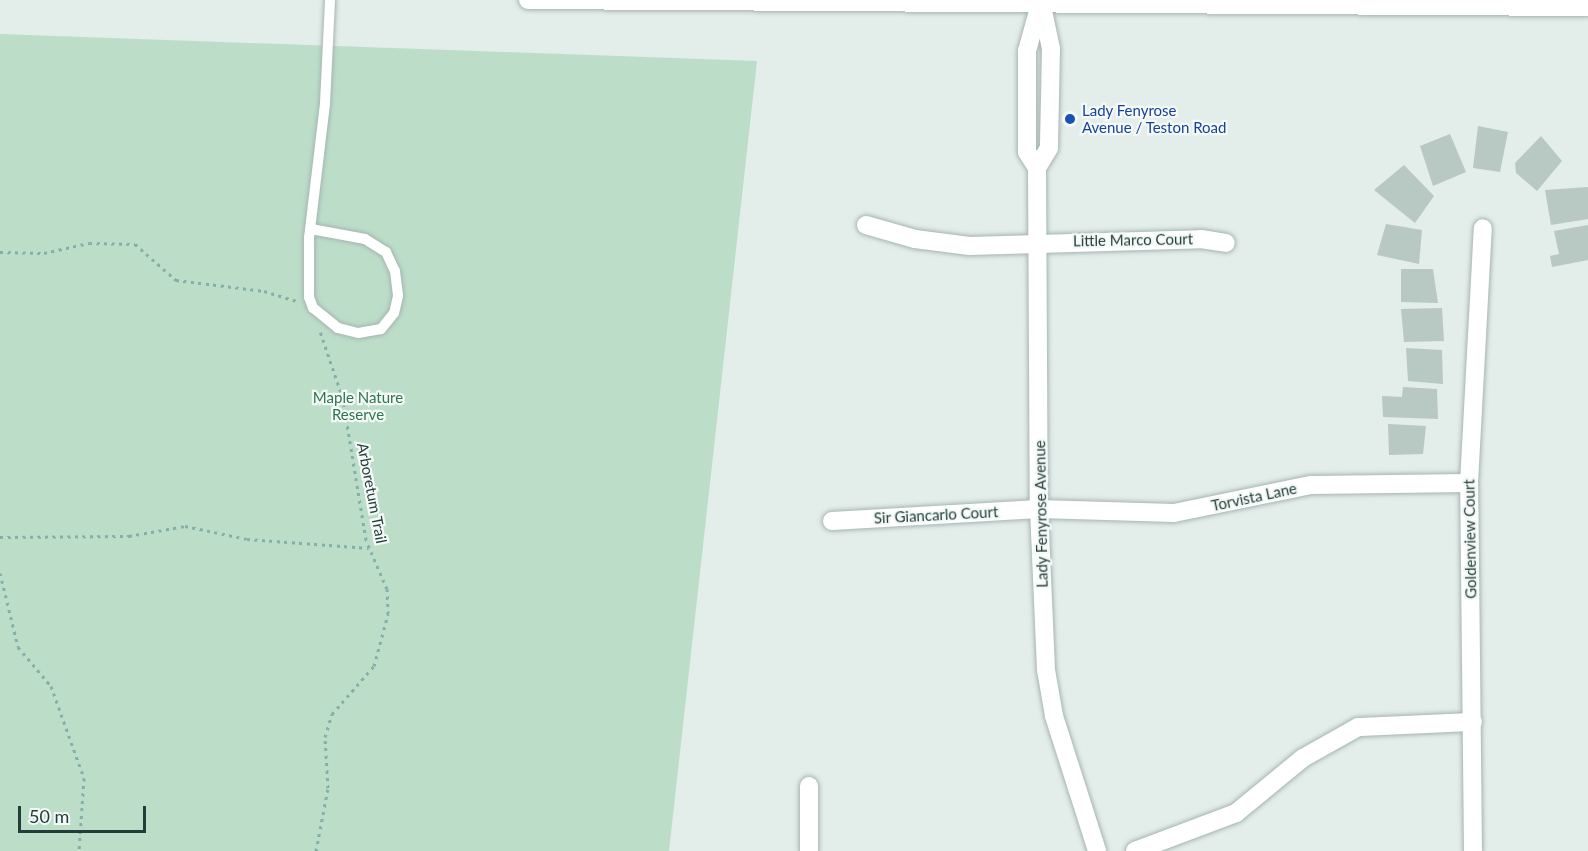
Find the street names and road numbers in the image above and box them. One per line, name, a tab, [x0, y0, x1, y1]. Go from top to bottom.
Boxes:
street label: Little Marco Court	[1073, 230, 1193, 250]
street label: Lady Fenyrose Avenue	[1031, 440, 1051, 588]
street label: Arboretum Trail	[353, 441, 391, 545]
street label: Torvista Lane	[1210, 479, 1298, 515]
street label: Goldenview Court	[1460, 479, 1480, 599]
street label: Sir Giancarlo Court	[873, 503, 999, 527]

